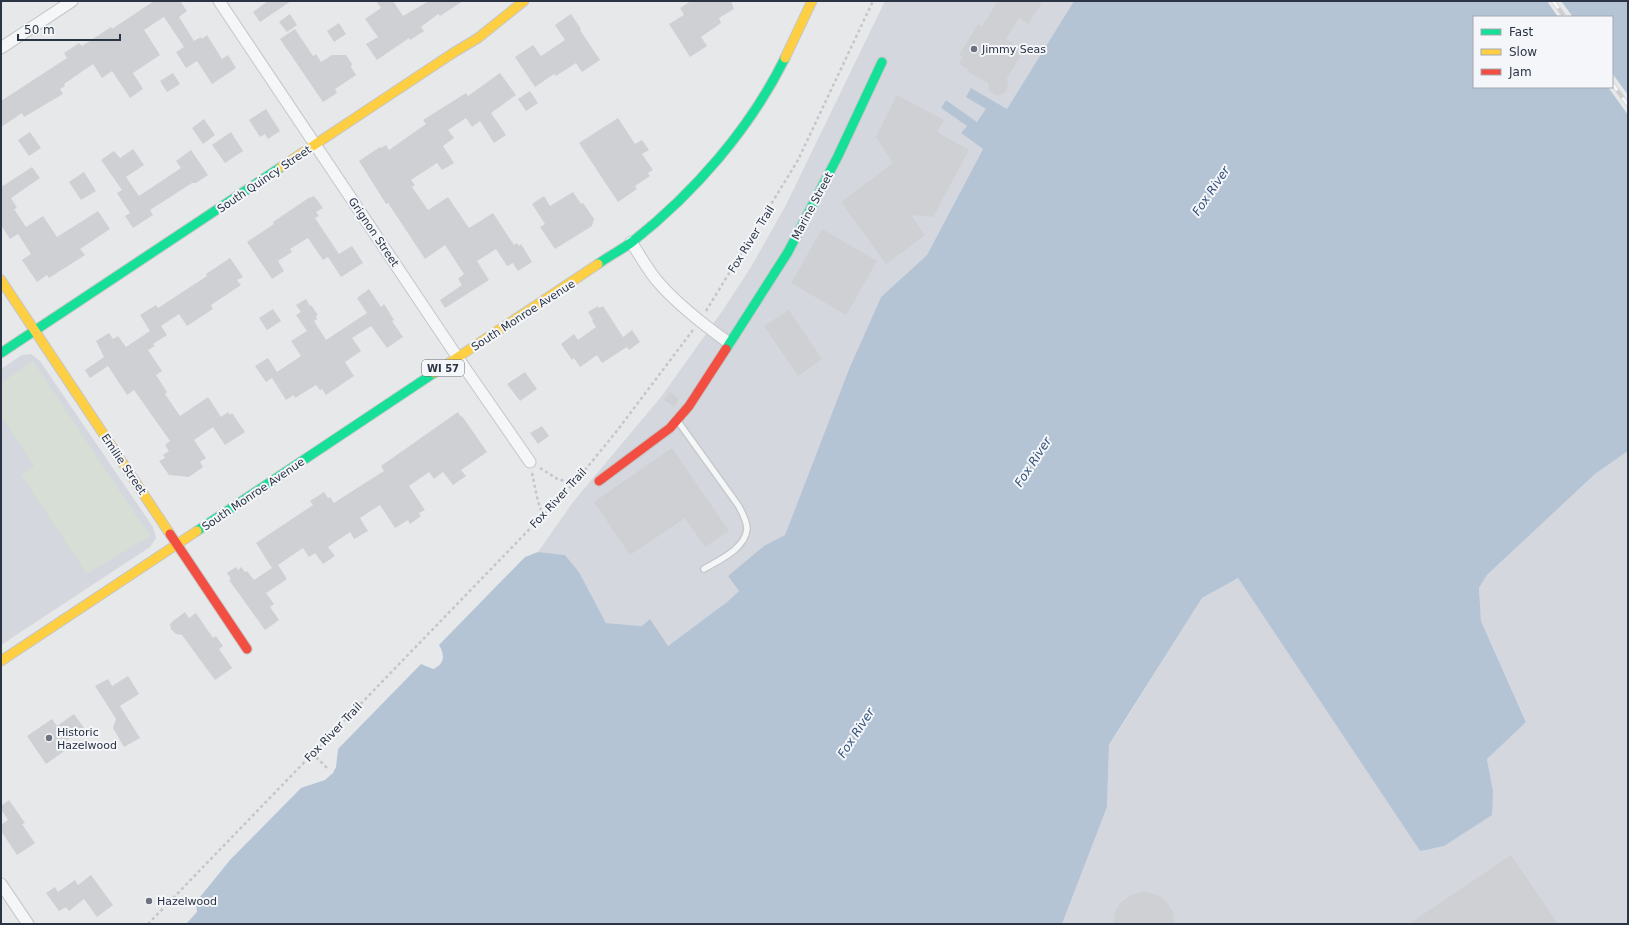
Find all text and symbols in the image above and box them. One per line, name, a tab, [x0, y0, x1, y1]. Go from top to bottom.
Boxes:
scale bar	[18, 16, 120, 42]
legend	[1473, 16, 1613, 88]
text: 50 m	[24, 23, 55, 37]
text: Fast	[1509, 25, 1533, 39]
place label: Jimmy Seas	[981, 43, 1046, 56]
marker: Jimmy Seas	[969, 44, 979, 54]
text: Slow	[1509, 45, 1537, 59]
text: Jam	[1508, 65, 1532, 79]
street label: South Quincy Street	[215, 143, 314, 216]
water label: Fox River	[1189, 163, 1233, 218]
street label: Marine Street	[789, 170, 836, 242]
street label: Grignon Street	[346, 195, 402, 270]
street label: Fox River Trail	[726, 203, 777, 275]
street label: South Monroe Avenue	[469, 277, 578, 354]
road number: WI 57	[422, 360, 464, 376]
street label: Emilie Street	[98, 431, 149, 498]
water label: Fox River	[1012, 434, 1055, 489]
street label: South Monroe Avenue	[200, 455, 307, 534]
street label: Fox River Trail	[527, 466, 589, 531]
street label: Fox River Trail	[302, 700, 365, 764]
water label: Fox River	[835, 705, 878, 760]
place label: Historic Hazelwood	[57, 726, 117, 752]
marker: Historic Hazelwood	[44, 733, 54, 743]
place label: Hazelwood	[157, 895, 217, 908]
marker: Hazelwood	[144, 896, 154, 906]

